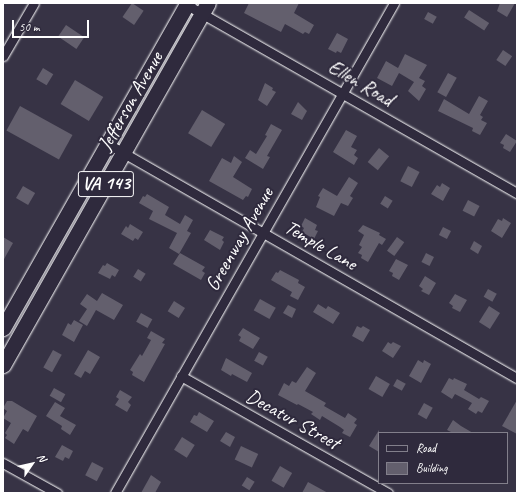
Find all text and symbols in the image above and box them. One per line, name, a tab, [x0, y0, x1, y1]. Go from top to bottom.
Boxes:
scale bar	[14, 12, 91, 38]
text: 50 m	[19, 19, 39, 35]
street label: Jefferson Avenue	[92, 47, 168, 155]
street label: Ellen Road	[324, 55, 398, 111]
road number: VA 143	[77, 167, 135, 201]
street label: Greenway Avenue	[200, 183, 278, 295]
street label: Temple Lane	[280, 215, 362, 275]
street label: Decatur Street	[242, 384, 344, 454]
legend	[378, 432, 508, 484]
text: Road	[416, 440, 436, 456]
north arrow	[12, 444, 52, 484]
text: N	[34, 451, 50, 464]
text: Building	[416, 460, 448, 476]

